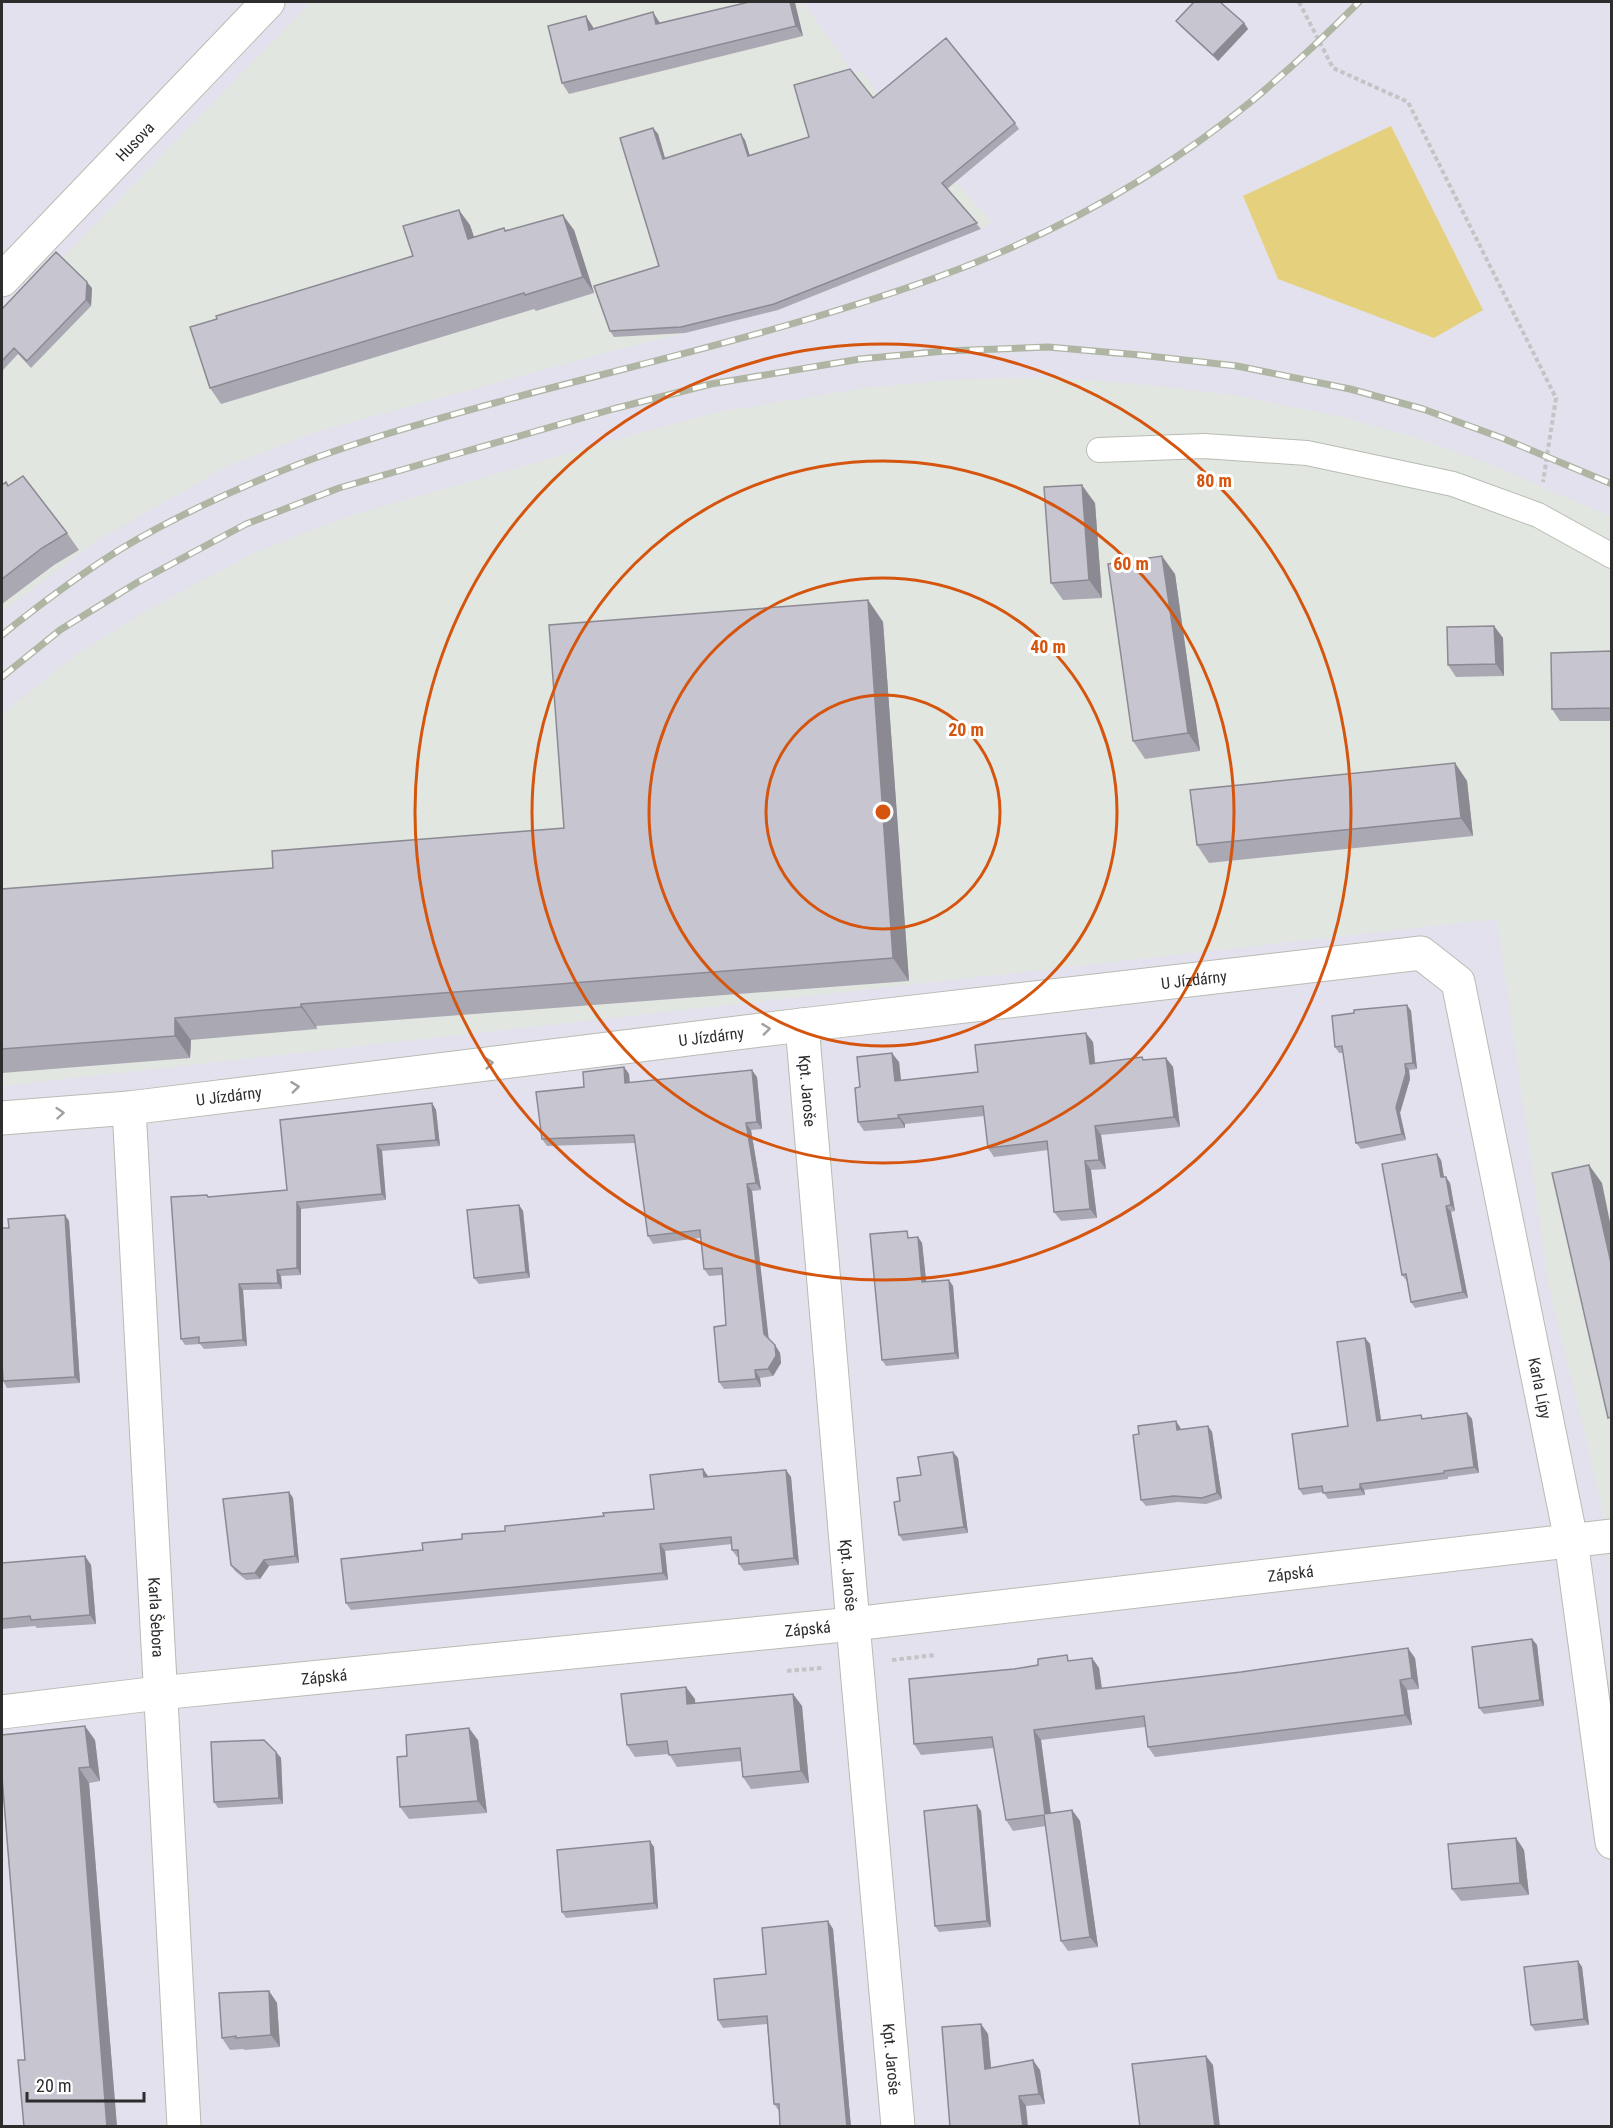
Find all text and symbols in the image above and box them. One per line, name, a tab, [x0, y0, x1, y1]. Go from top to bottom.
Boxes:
street label: Husova	[112, 118, 158, 165]
text: 80 m	[1196, 470, 1232, 491]
text: 60 m	[1113, 553, 1149, 574]
text: 40 m	[1030, 636, 1066, 657]
text: 20 m	[948, 719, 984, 740]
centre of rings	[873, 802, 893, 822]
street label: U Jízdárny	[1160, 967, 1228, 993]
street label: U Jízdárny	[677, 1023, 745, 1050]
one-way arrow	[761, 1023, 770, 1036]
street label: Kpt. Jaroše	[795, 1054, 820, 1127]
one-way arrow	[484, 1058, 493, 1070]
one-way arrow	[291, 1081, 300, 1094]
street label: U Jízdárny	[195, 1083, 263, 1110]
one-way arrow	[55, 1107, 64, 1120]
street label: Karla Lípy	[1524, 1356, 1555, 1421]
street label: Kpt. Jaroše	[836, 1538, 861, 1612]
street label: Zápská	[1267, 1562, 1315, 1586]
street label: Karla Šebora	[144, 1577, 168, 1658]
street label: Zápská	[784, 1617, 832, 1641]
street label: Zápská	[300, 1665, 348, 1689]
street label: Kpt. Jaroše	[879, 2022, 904, 2096]
scale bar	[27, 2065, 144, 2103]
text: 20 m	[36, 2075, 71, 2096]

